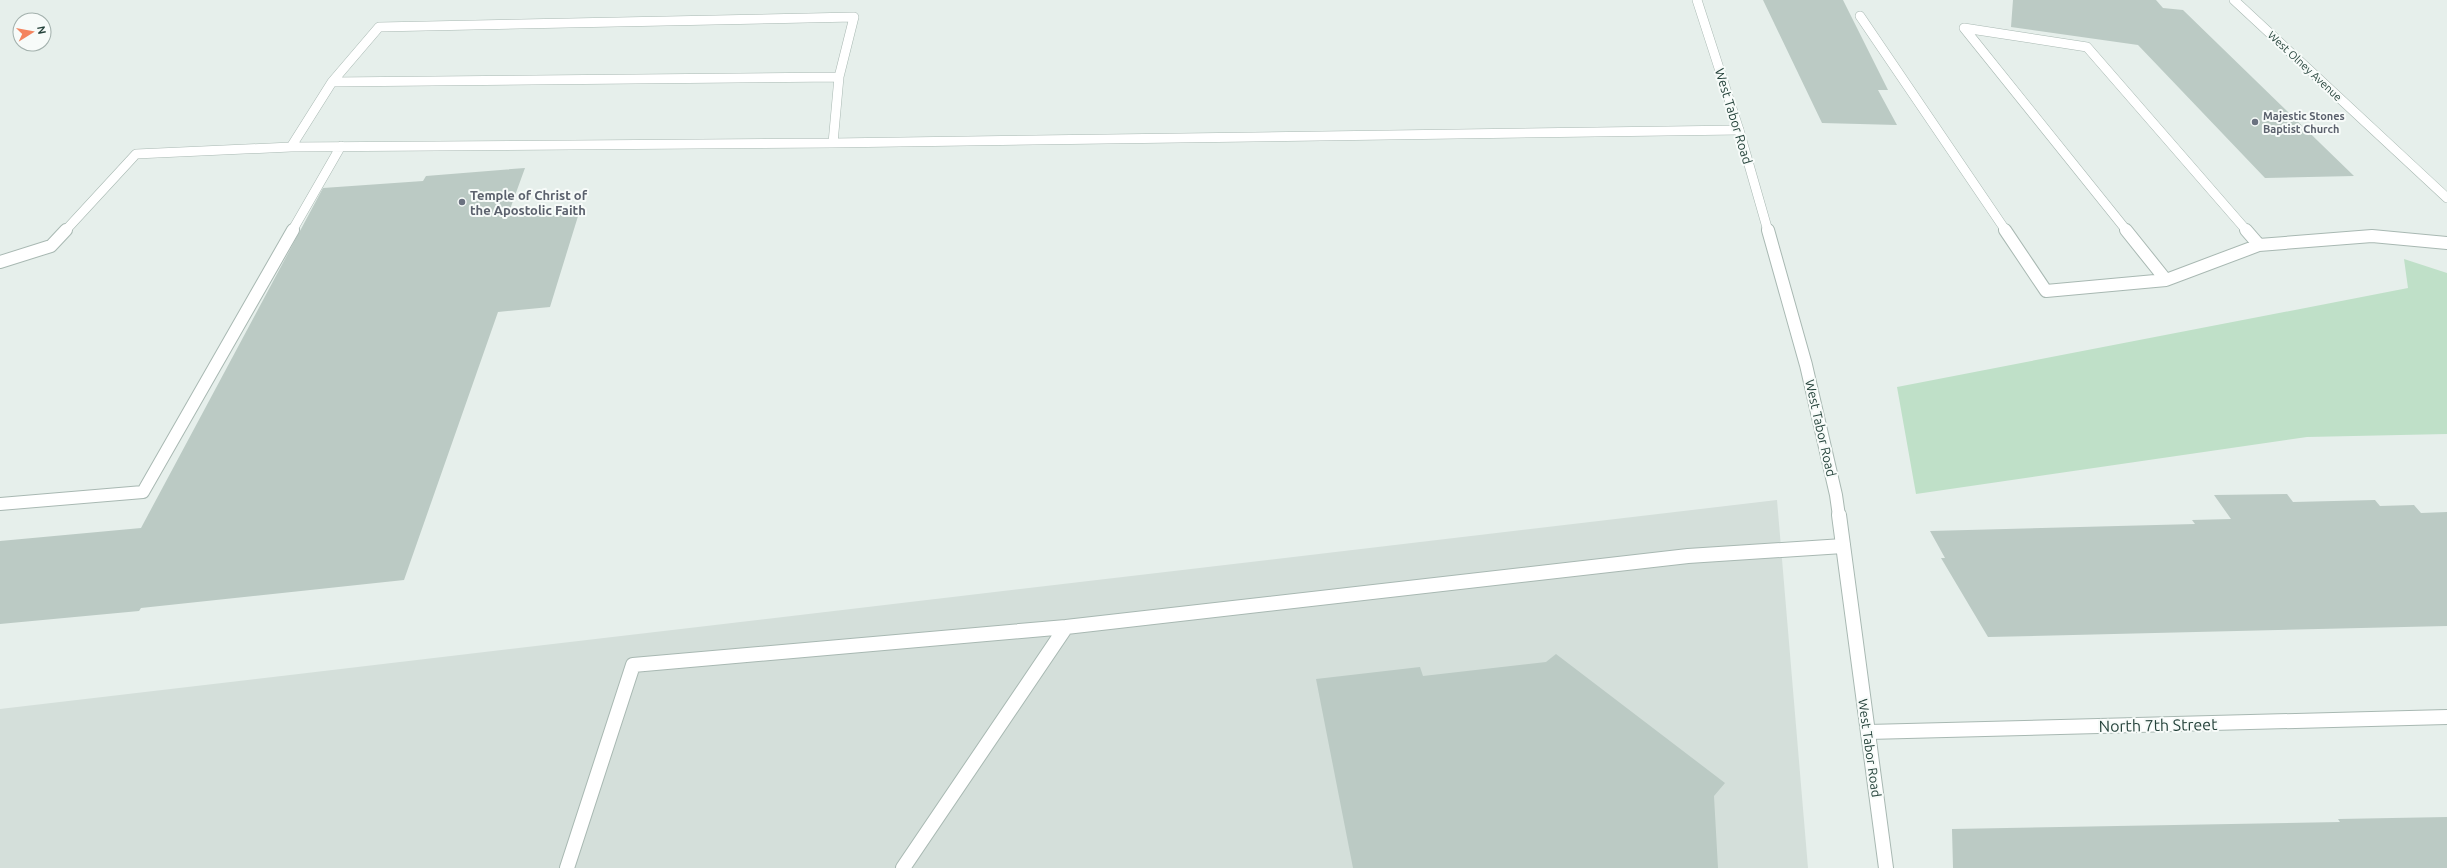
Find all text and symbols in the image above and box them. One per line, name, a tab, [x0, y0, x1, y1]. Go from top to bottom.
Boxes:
north arrow	[12, 12, 52, 52]
text: N	[35, 25, 48, 35]
street label: West Olney Avenue	[2266, 29, 2344, 103]
street label: West Tabor Road	[1713, 67, 1755, 165]
place label: Majestic Stones Baptist Church	[2263, 110, 2345, 135]
marker: Majestic Stones Baptist Church	[2250, 117, 2260, 127]
place label: Temple of Christ of the Apostolic Faith	[470, 188, 588, 217]
marker: Temple of Christ of the Apostolic Faith	[457, 197, 467, 207]
street label: West Tabor Road	[1803, 378, 1839, 478]
street label: West Tabor Road	[1856, 698, 1884, 798]
street label: North 7th Street	[2098, 715, 2218, 735]

